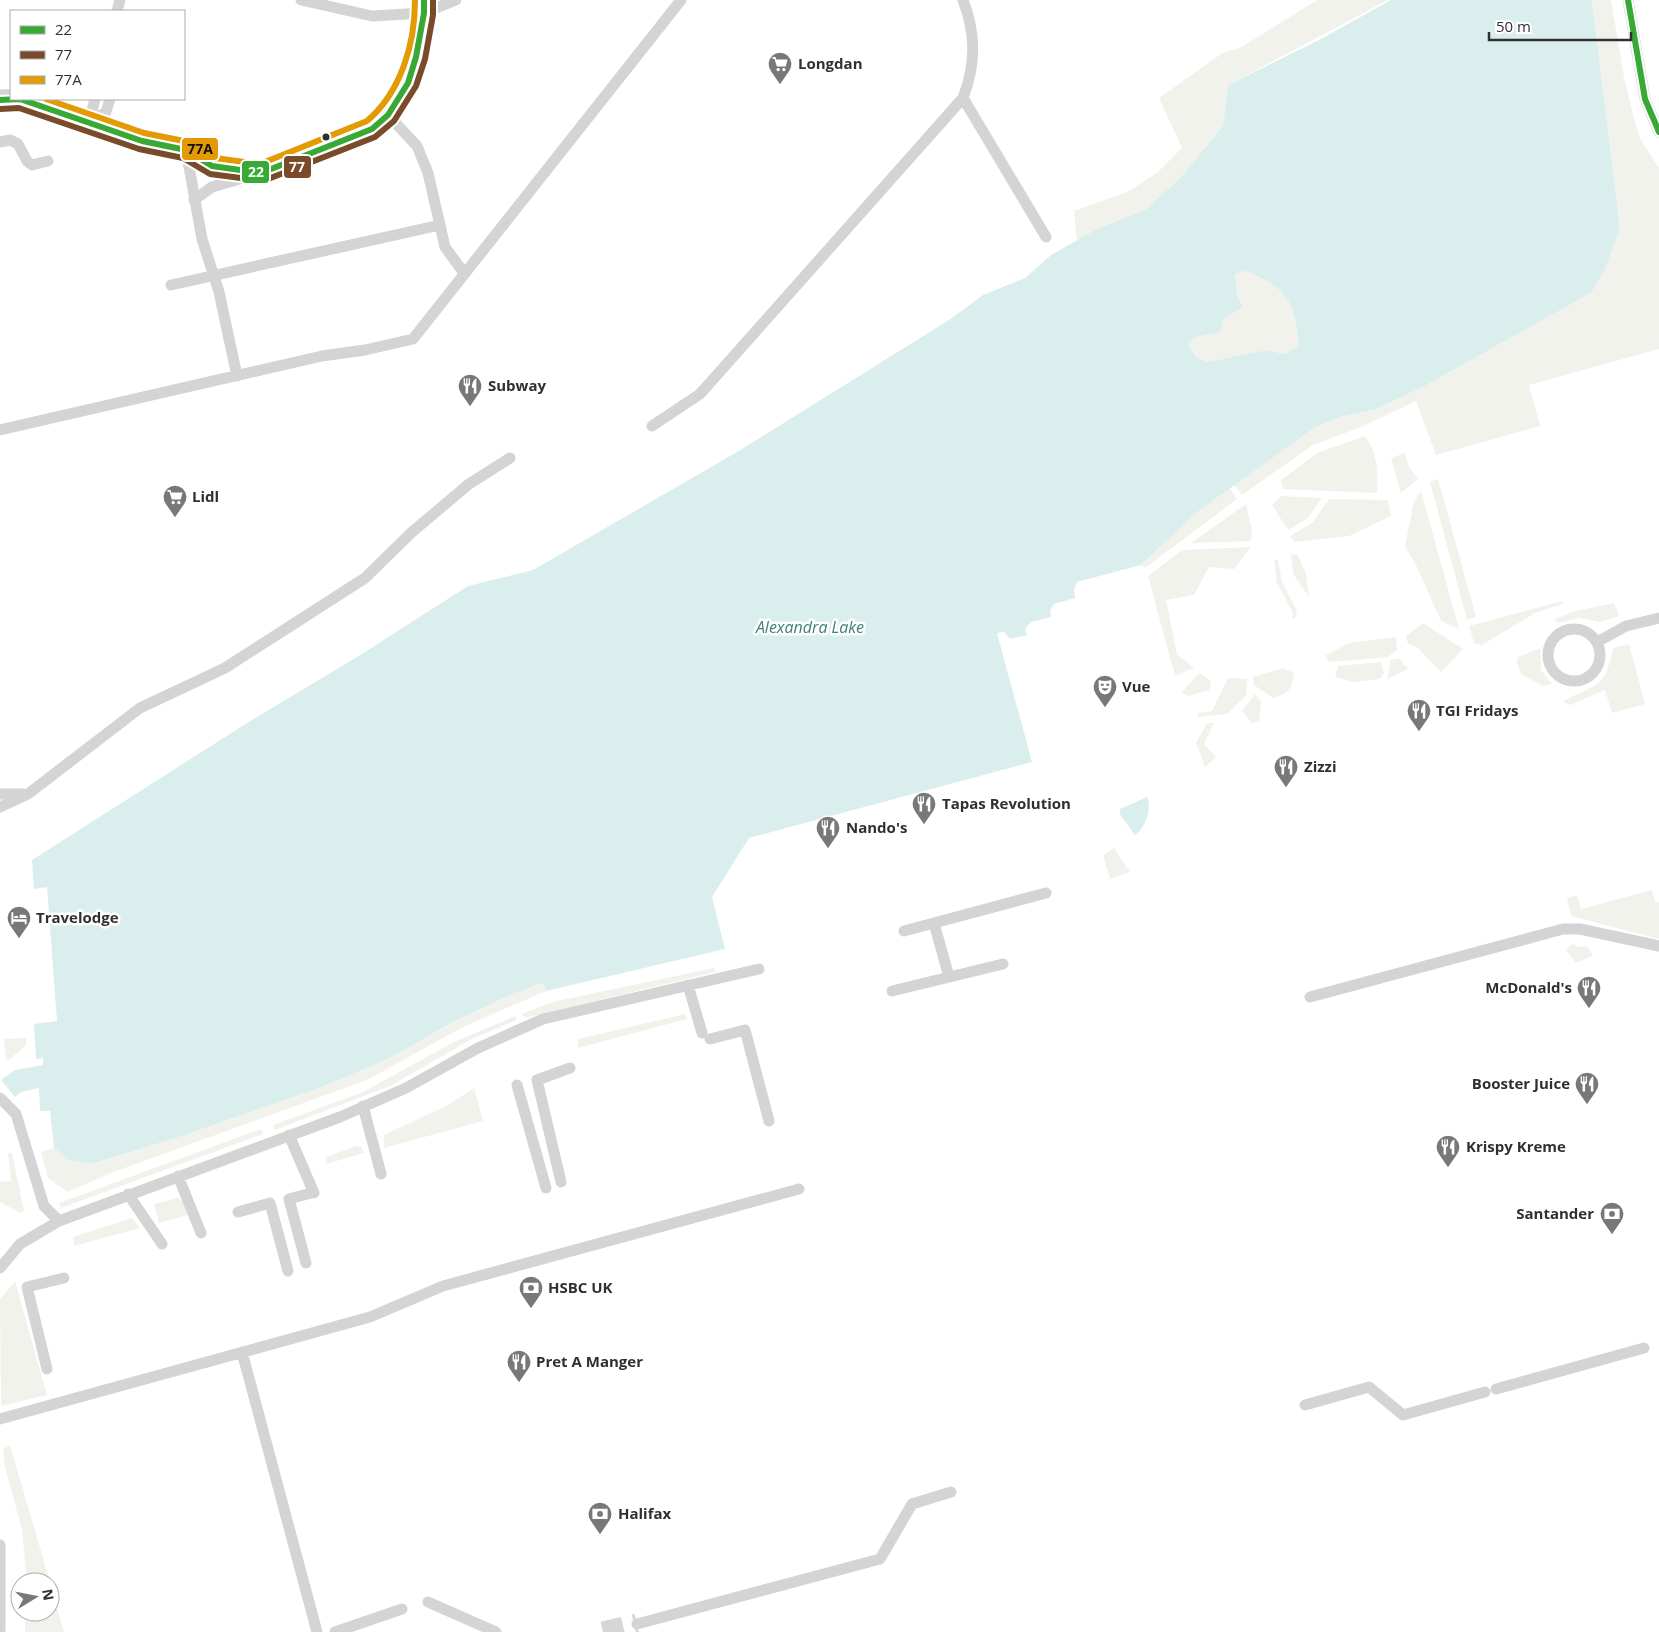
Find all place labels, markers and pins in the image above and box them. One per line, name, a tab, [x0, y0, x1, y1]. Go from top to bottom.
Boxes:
supermarket icon: Longdan	[767, 51, 793, 85]
place label: Longdan	[798, 53, 863, 73]
unlabelled marker	[321, 132, 331, 142]
restaurant icon: Subway	[457, 373, 483, 407]
place label: Subway	[488, 375, 547, 395]
supermarket icon: Lidl	[162, 484, 188, 518]
place label: Lidl	[192, 486, 219, 506]
theatre icon: Vue	[1092, 674, 1118, 708]
place label: Vue	[1122, 676, 1151, 696]
restaurant icon: TGI Fridays	[1406, 698, 1432, 732]
place label: TGI Fridays	[1436, 700, 1519, 720]
restaurant icon: Zizzi	[1273, 754, 1299, 788]
place label: Zizzi	[1304, 756, 1336, 776]
restaurant icon: Tapas Revolution	[911, 791, 937, 825]
place label: Tapas Revolution	[942, 793, 1071, 813]
restaurant icon: Nando's	[815, 815, 841, 849]
place label: Nando's	[846, 817, 907, 837]
hotel icon: Travelodge	[6, 905, 32, 939]
place label: Travelodge	[36, 907, 119, 927]
restaurant icon: McDonald's	[1576, 975, 1602, 1009]
place label: McDonald's	[1485, 977, 1572, 997]
restaurant icon: Booster Juice	[1574, 1071, 1600, 1105]
place label: Booster Juice	[1472, 1073, 1570, 1093]
restaurant icon: Krispy Kreme	[1435, 1134, 1461, 1168]
place label: Krispy Kreme	[1466, 1136, 1566, 1156]
bank icon: Santander	[1599, 1201, 1625, 1235]
place label: Santander	[1516, 1203, 1594, 1223]
bank icon: HSBC UK	[518, 1275, 544, 1309]
place label: HSBC UK	[548, 1277, 613, 1297]
restaurant icon: Pret A Manger	[506, 1349, 532, 1383]
place label: Pret A Manger	[536, 1351, 643, 1371]
bank icon: Halifax	[587, 1501, 613, 1535]
place label: Halifax	[618, 1503, 672, 1523]

